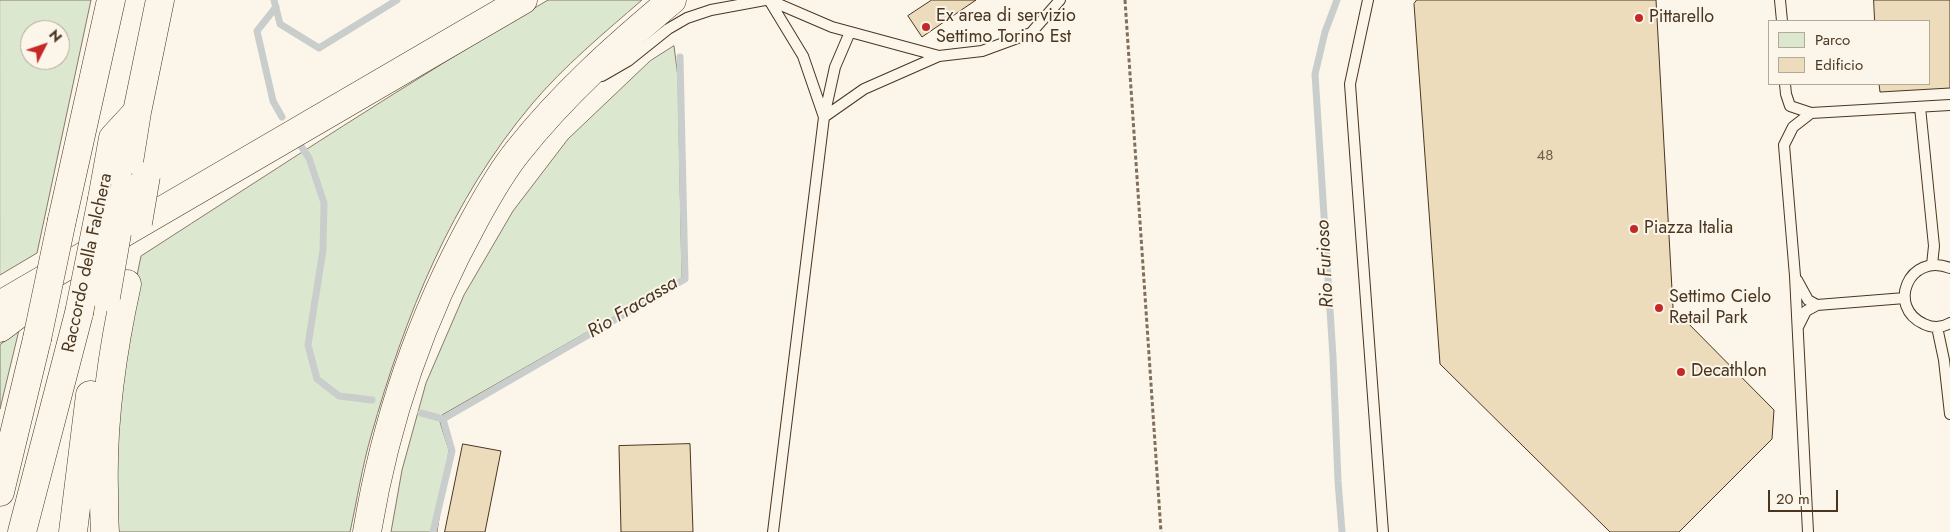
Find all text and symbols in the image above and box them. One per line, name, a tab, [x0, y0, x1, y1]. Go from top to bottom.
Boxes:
place label: Ex area di servizio Settimo Torino Est	[936, 6, 1076, 48]
place label: Pittarello	[1649, 7, 1714, 29]
marker: Pittarello	[1633, 12, 1645, 24]
north arrow	[20, 20, 70, 70]
legend	[1768, 20, 1930, 85]
marker: Ex area di servizio Settimo Torino Est	[920, 21, 932, 33]
text: N	[44, 25, 67, 47]
text: Parco	[1815, 29, 1850, 51]
text: Edificio	[1815, 54, 1863, 76]
house number: 48	[1537, 147, 1553, 165]
street label: Raccordo della Falchera	[58, 171, 118, 355]
place label: Piazza Italia	[1644, 218, 1733, 240]
water label: Rio Furioso	[1312, 219, 1340, 309]
marker: Piazza Italia	[1628, 223, 1640, 235]
water label: Rio Fracassa	[584, 272, 682, 344]
place label: Settimo Cielo Retail Park	[1669, 287, 1771, 330]
marker: Settimo Cielo Retail Park	[1653, 302, 1665, 314]
place label: Decathlon	[1691, 361, 1767, 383]
marker: Decathlon	[1675, 366, 1687, 378]
scale bar	[1770, 480, 1840, 512]
text: 20 m	[1776, 488, 1810, 510]

